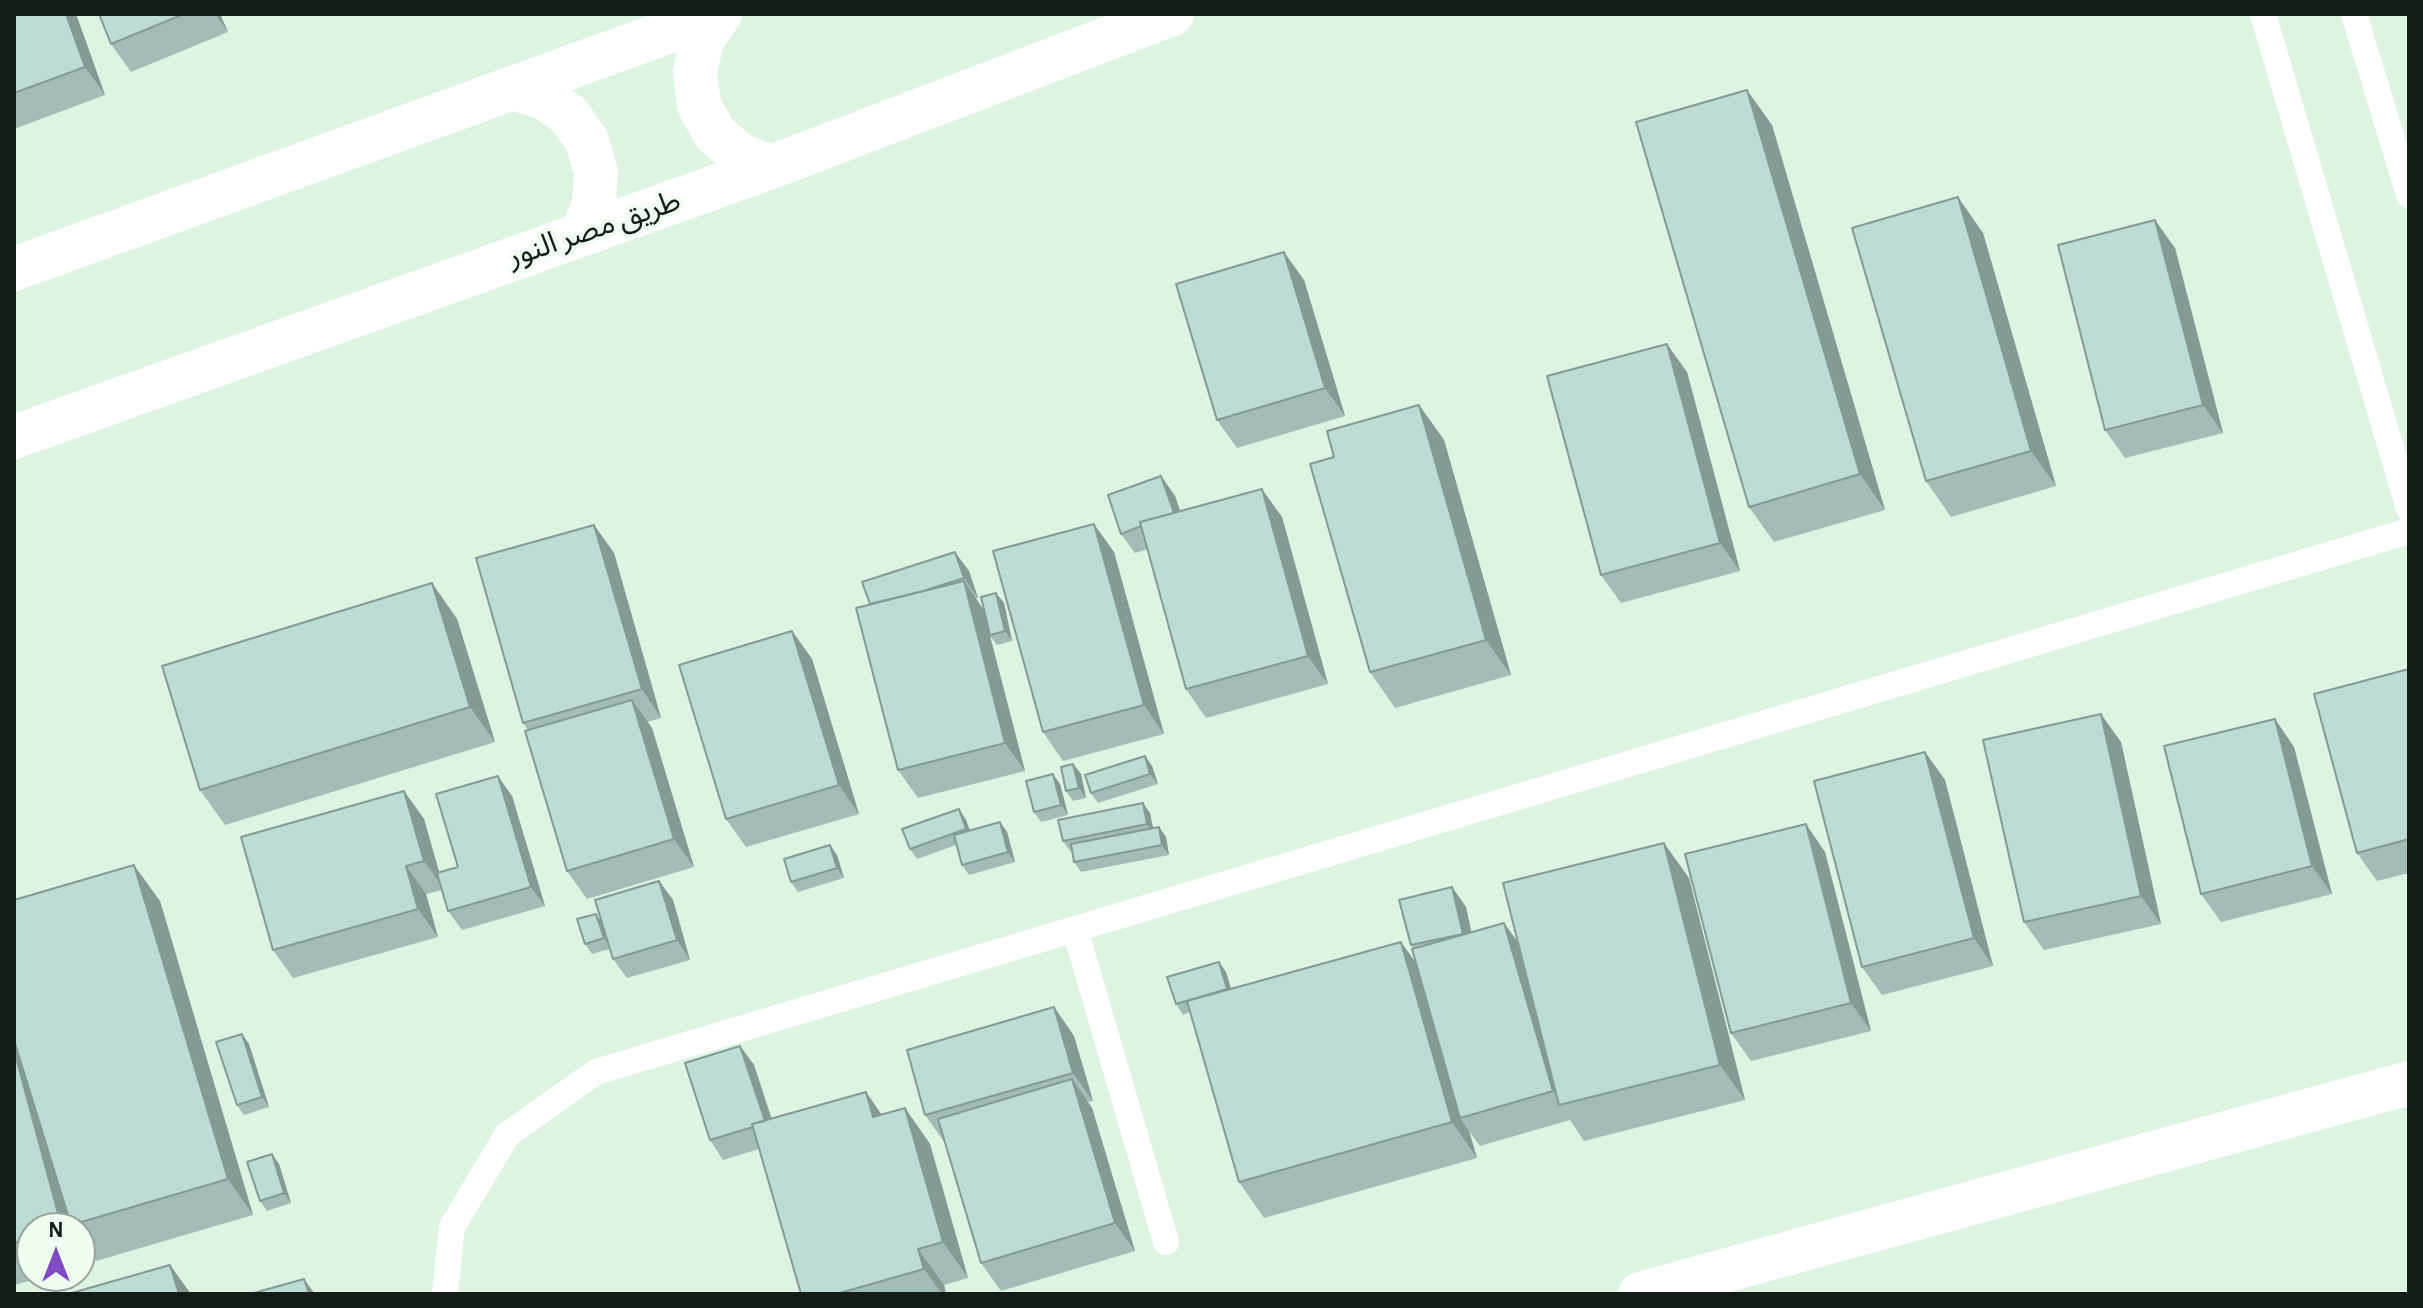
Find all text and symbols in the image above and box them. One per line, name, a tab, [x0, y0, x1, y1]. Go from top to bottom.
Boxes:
street label: طريق مصر النور	[503, 183, 685, 275]
north arrow	[16, 1212, 96, 1292]
text: N	[48, 1219, 64, 1241]

